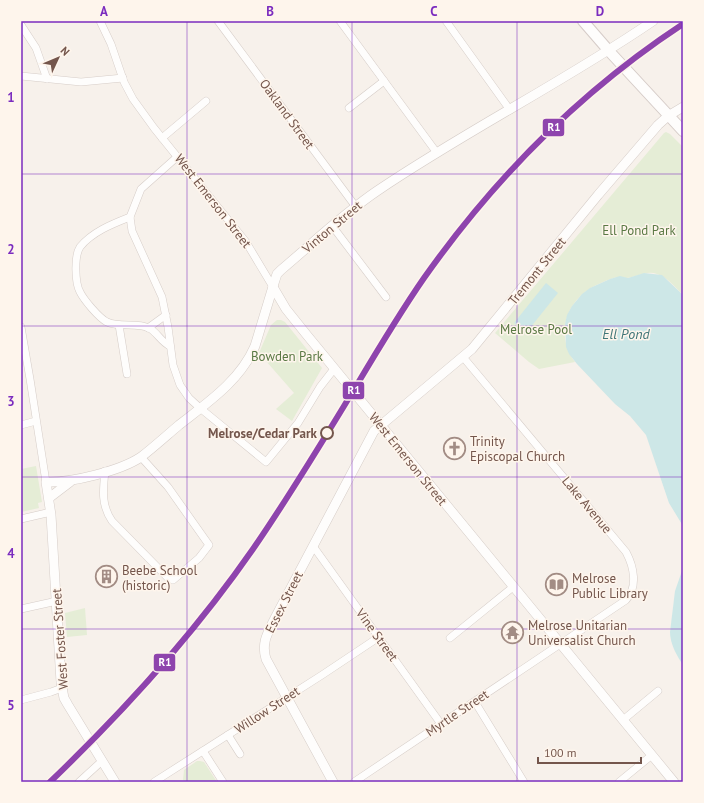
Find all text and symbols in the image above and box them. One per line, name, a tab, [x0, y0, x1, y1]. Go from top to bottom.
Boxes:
text: A	[100, 3, 108, 20]
text: B	[266, 3, 274, 20]
text: C	[430, 3, 438, 20]
text: D	[596, 3, 604, 20]
north arrow	[38, 38, 78, 78]
text: N	[58, 44, 73, 59]
street label: Oakland Street	[256, 76, 318, 153]
text: 1	[7, 89, 15, 106]
line badge: R1	[542, 118, 565, 137]
text: R1	[548, 120, 560, 134]
street label: West Emerson Street	[171, 150, 255, 252]
street label: Vinton Street	[298, 197, 366, 258]
park label: Ell Pond Park	[602, 222, 676, 239]
street label: Tremont Street	[504, 233, 570, 308]
text: 2	[7, 241, 15, 258]
park label: Melrose Pool	[500, 321, 572, 338]
water label: Ell Pond	[602, 325, 651, 343]
park label: Bowden Park	[251, 348, 324, 365]
line badge: R1	[342, 381, 365, 400]
text: R1	[348, 383, 360, 397]
text: 3	[7, 393, 15, 410]
street label: West Emerson Street	[365, 409, 451, 509]
place label: Melrose/Cedar Park	[208, 425, 318, 442]
marker: Melrose/Cedar Park	[320, 426, 334, 440]
place label: Trinity Episcopal Church	[470, 433, 565, 465]
church icon: Trinity Episcopal Church	[441, 435, 467, 461]
street label: Lake Avenue	[558, 473, 616, 537]
text: 4	[7, 545, 15, 562]
place label: Beebe School (historic)	[122, 562, 198, 594]
building icon: Beebe School (historic)	[94, 564, 120, 590]
street label: Essex Street	[261, 568, 307, 636]
place label: Melrose Public Library	[572, 570, 648, 602]
library icon: Melrose Public Library	[543, 572, 569, 598]
street label: West Foster Street	[48, 587, 72, 690]
street label: Vine Street	[352, 604, 402, 665]
place label: Melrose Unitarian Universalist Church	[528, 617, 636, 649]
temple icon: Melrose Unitarian Universalist Church	[499, 619, 525, 645]
line badge: R1	[153, 653, 176, 672]
text: R1	[159, 655, 171, 669]
street label: Willow Street	[231, 682, 303, 737]
street label: Myrtle Street	[422, 685, 492, 740]
text: 5	[7, 697, 15, 714]
scale bar	[538, 739, 641, 765]
text: 100 m	[544, 745, 577, 760]

